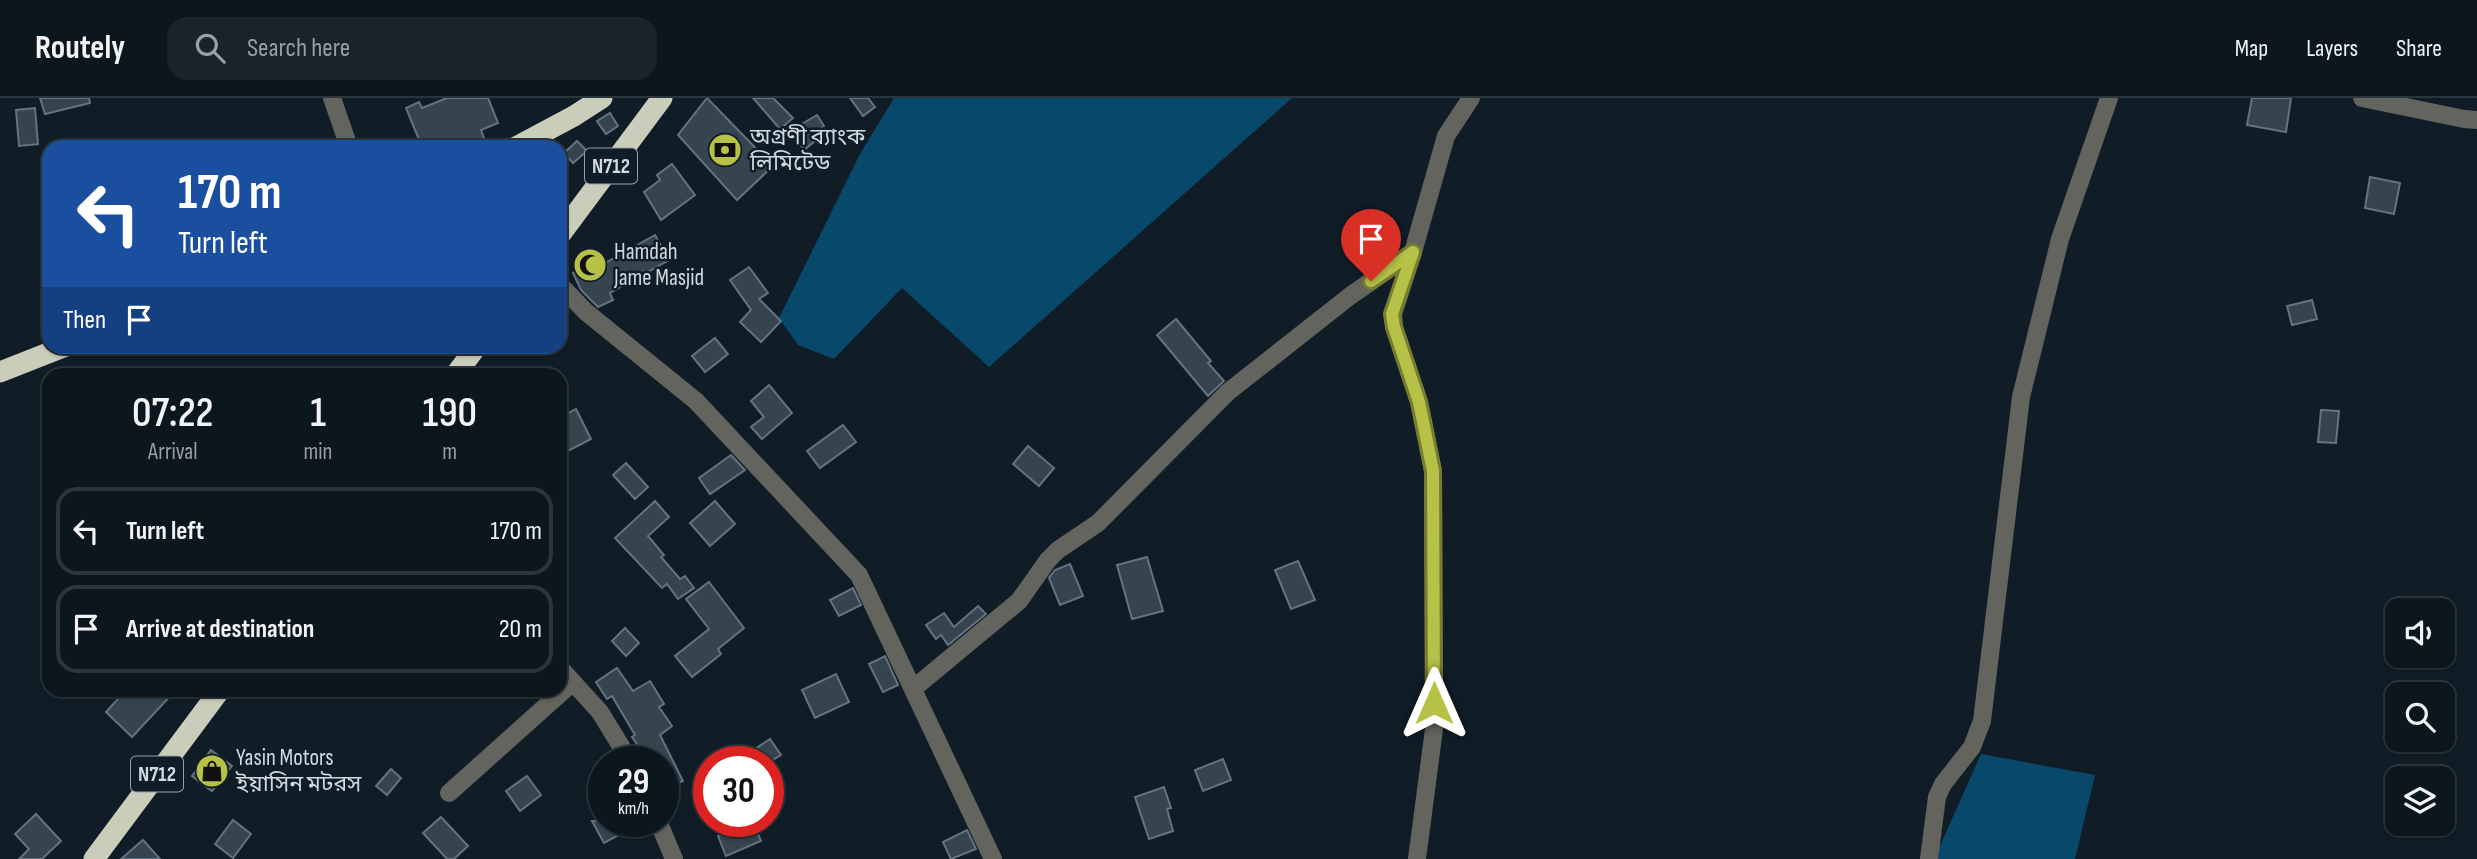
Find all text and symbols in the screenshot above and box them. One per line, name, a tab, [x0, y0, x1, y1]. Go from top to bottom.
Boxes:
search box	[167, 17, 657, 80]
text: Routely	[35, 28, 125, 68]
icon: search	[191, 29, 229, 67]
text: Search here	[247, 33, 350, 64]
text: Map	[2235, 34, 2268, 63]
text: Layers	[2306, 34, 2358, 63]
text: Share	[2396, 34, 2442, 63]
place label: অগ্রণী ব্যাংক লিমিটেড	[749, 123, 866, 177]
bank icon: অগ্রণী ব্যাংক লিমিটেড	[706, 131, 744, 169]
road number: N712	[585, 148, 637, 184]
text: 170 m	[178, 164, 282, 223]
icon: left	[63, 168, 154, 259]
pin	[1341, 209, 1401, 281]
icon: arrive	[1352, 220, 1390, 258]
text: Turn left	[178, 224, 268, 263]
place label: Hamdah Jame Masjid	[613, 238, 704, 292]
mosque icon: Hamdah Jame Masjid	[571, 246, 609, 284]
icon: arrive	[120, 301, 158, 339]
text: Then	[63, 305, 106, 336]
text: 07:22	[132, 388, 214, 439]
text: 1	[310, 388, 326, 439]
text: 190	[422, 388, 477, 439]
text: Arrival	[148, 438, 198, 466]
text: min	[304, 438, 332, 466]
text: m	[442, 438, 457, 466]
icon: left	[67, 512, 105, 550]
text: Turn left	[126, 516, 204, 547]
text: 170 m	[490, 516, 542, 547]
map controls	[2385, 598, 2455, 836]
button: sound	[2385, 598, 2455, 668]
icon: arrive	[67, 610, 105, 648]
text: Arrive at destination	[126, 614, 314, 645]
text: 20 m	[499, 614, 542, 645]
position arrow	[1397, 666, 1471, 740]
button: search	[2385, 682, 2455, 752]
place label: Yasin Motors ইয়াসিন মটরস	[235, 744, 362, 798]
speed limit sign: 30	[693, 746, 784, 837]
shop icon: Yasin Motors ইয়াসিন মটরস	[193, 752, 231, 790]
road number: N712	[131, 756, 183, 792]
text: 29	[618, 761, 649, 804]
button: layers	[2385, 766, 2455, 836]
text: km/h	[618, 798, 649, 819]

